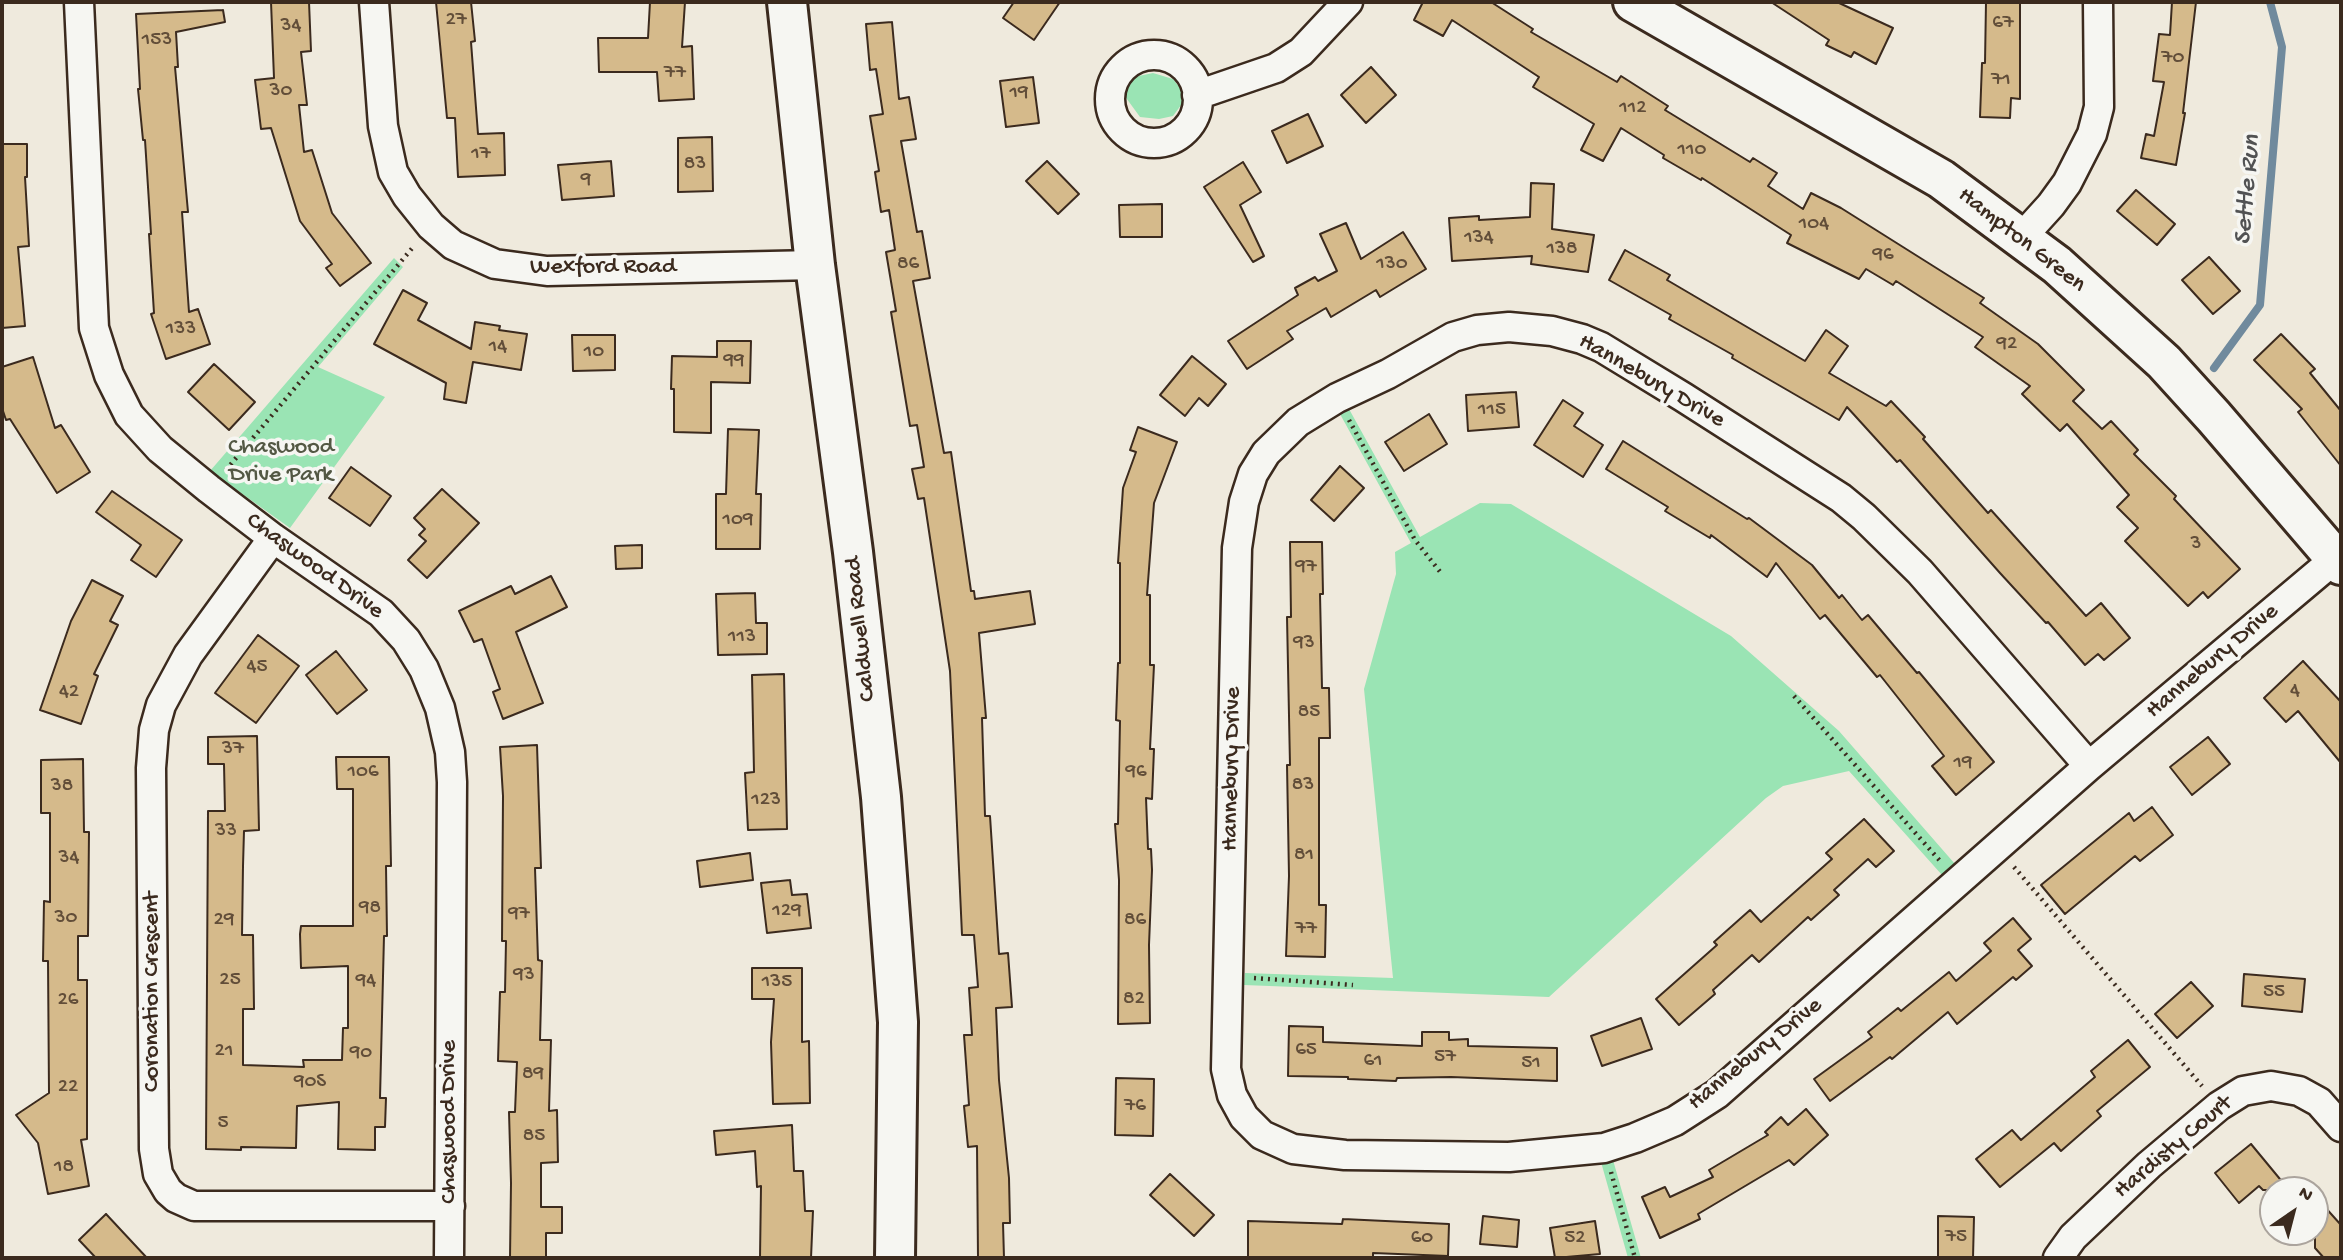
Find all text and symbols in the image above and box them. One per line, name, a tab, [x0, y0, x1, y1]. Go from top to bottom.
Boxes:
house number: 27	[445, 8, 467, 34]
house number: 67	[1992, 11, 2014, 37]
house number: 34	[281, 14, 301, 40]
house number: 153	[142, 28, 172, 54]
house number: 70	[2162, 46, 2184, 72]
house number: 77	[664, 61, 686, 87]
house number: 71	[1991, 68, 2011, 94]
house number: 30	[270, 79, 292, 105]
house number: 19	[1009, 81, 1029, 107]
house number: 112	[1619, 96, 1647, 122]
water label: Settle Run	[2229, 134, 2269, 246]
house number: 110	[1678, 138, 1706, 164]
house number: 17	[471, 142, 491, 168]
house number: 83	[684, 152, 706, 178]
house number: 9	[581, 168, 591, 194]
street label: Hampton Green	[1951, 182, 2091, 300]
house number: 104	[1799, 212, 1829, 238]
house number: 134	[1464, 226, 1494, 252]
house number: 138	[1547, 237, 1577, 263]
house number: 96	[1872, 243, 1894, 269]
house number: 86	[897, 252, 919, 278]
house number: 130	[1376, 252, 1408, 278]
street label: Wexford Road	[530, 254, 676, 282]
house number: 133	[166, 317, 196, 343]
street label: Hannebury Drive	[1573, 328, 1729, 436]
house number: 92	[1997, 332, 2017, 358]
house number: 14	[489, 335, 507, 361]
house number: 10	[584, 340, 604, 366]
house number: 99	[723, 349, 745, 375]
house number: 115	[1478, 398, 1506, 424]
park label: Chaswood Drive Park	[228, 434, 334, 490]
street label: Chaswood Drive	[239, 507, 389, 627]
house number: 109	[723, 508, 753, 534]
house number: 3	[2191, 532, 2201, 558]
street label: Caldwell Road	[840, 555, 884, 703]
house number: 97	[1295, 555, 1317, 581]
street label: Hannebury Drive	[2141, 598, 2285, 726]
house number: 113	[728, 625, 756, 651]
house number: 93	[1293, 631, 1315, 657]
house number: 45	[247, 655, 267, 681]
house number: 4	[2290, 679, 2300, 705]
house number: 42	[59, 680, 79, 706]
street label: Hannebury Drive	[1217, 687, 1249, 851]
house number: 85	[1298, 700, 1320, 726]
house number: 37	[222, 737, 244, 763]
house number: 19	[1953, 751, 1973, 777]
house number: 106	[347, 760, 379, 786]
house number: 96	[1125, 760, 1147, 786]
house number: 83	[1292, 773, 1314, 799]
house number: 38	[51, 774, 73, 800]
house number: 123	[751, 788, 781, 814]
house number: 33	[215, 819, 237, 845]
house number: 81	[1294, 843, 1314, 869]
house number: 34	[59, 846, 79, 872]
street label: Coronation Crescent	[139, 892, 167, 1092]
house number: 98	[359, 896, 381, 922]
house number: 129	[772, 899, 802, 925]
house number: 97	[508, 902, 530, 928]
house number: 30	[55, 906, 77, 932]
house number: 29	[214, 908, 234, 934]
house number: 86	[1124, 908, 1146, 934]
house number: 77	[1295, 917, 1317, 943]
house number: 93	[513, 963, 535, 989]
house number: 25	[219, 968, 241, 994]
house number: 94	[356, 969, 376, 995]
house number: 135	[762, 970, 792, 996]
house number: 55	[2263, 980, 2285, 1006]
house number: 82	[1123, 987, 1145, 1013]
house number: 26	[58, 988, 78, 1014]
street label: Hannebury Drive	[1683, 992, 1829, 1118]
house number: 65	[1295, 1038, 1317, 1064]
house number: 21	[215, 1039, 233, 1065]
street label: Chaswood Drive	[436, 1040, 464, 1204]
house number: 90	[350, 1041, 372, 1067]
house number: 57	[1434, 1045, 1456, 1071]
house number: 61	[1363, 1049, 1383, 1075]
house number: 51	[1521, 1051, 1541, 1077]
house number: 89	[522, 1062, 544, 1088]
house number: 90S	[294, 1070, 326, 1096]
house number: 22	[58, 1075, 78, 1101]
street label: Hardisty Court	[2109, 1090, 2239, 1206]
house number: 76	[1124, 1094, 1146, 1120]
house number: 5	[217, 1111, 229, 1137]
house number: 85	[523, 1124, 545, 1150]
house number: 18	[54, 1155, 74, 1181]
north arrow	[2259, 1176, 2329, 1246]
text: N	[2294, 1182, 2317, 1208]
house number: 75	[1945, 1225, 1967, 1251]
house number: 60	[1411, 1226, 1433, 1252]
house number: 52	[1564, 1226, 1586, 1252]

